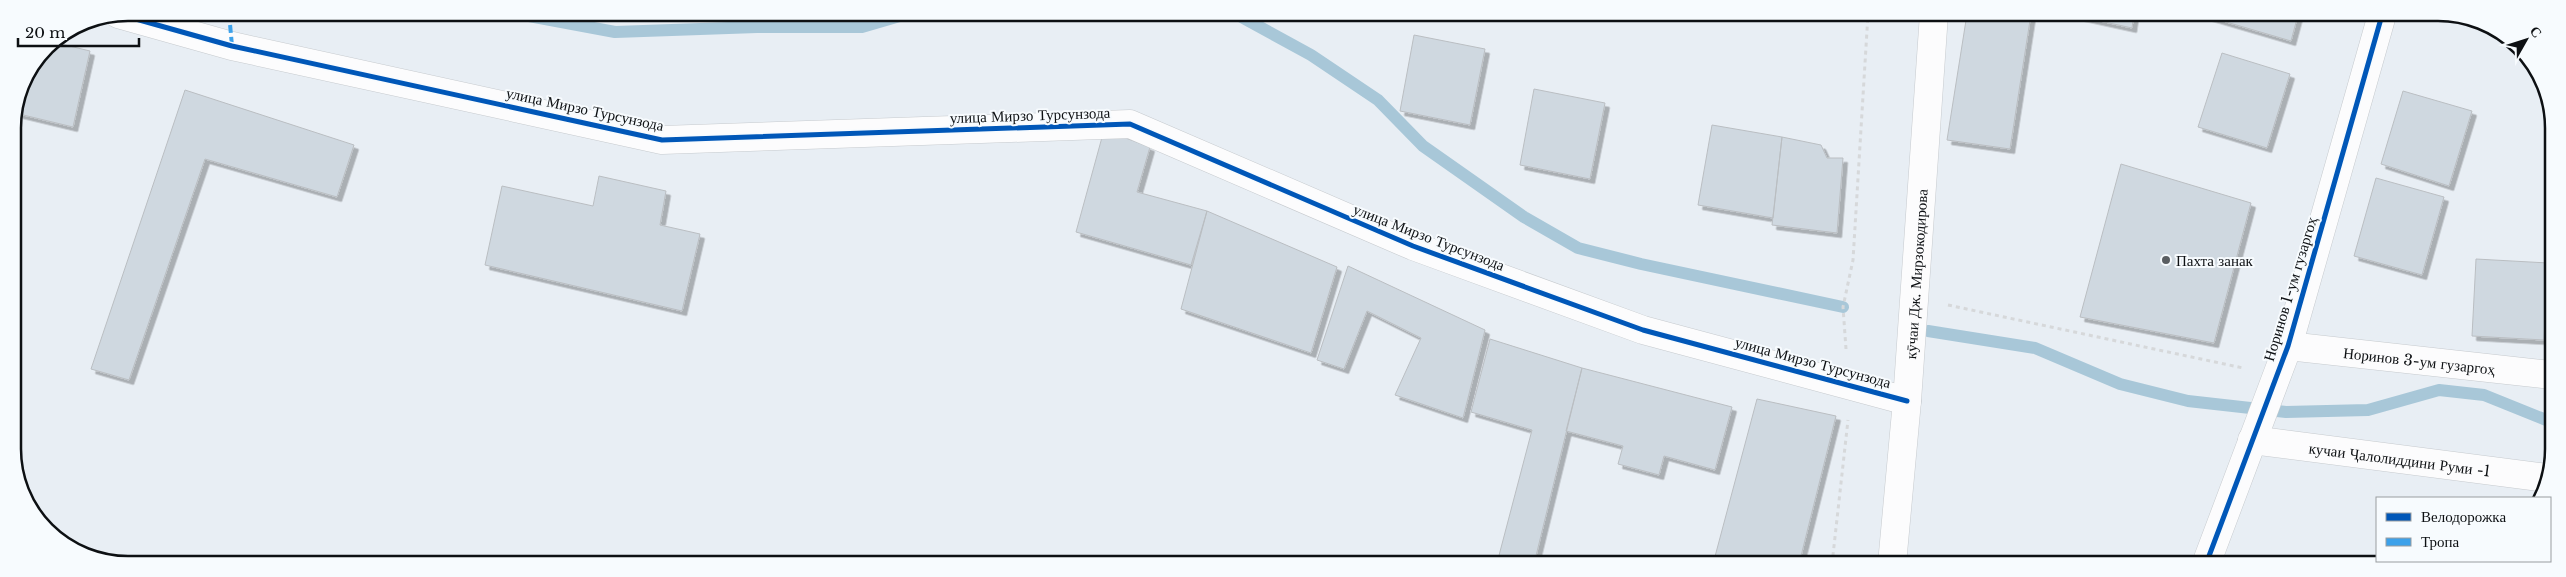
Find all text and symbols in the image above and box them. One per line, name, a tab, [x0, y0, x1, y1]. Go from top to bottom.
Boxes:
scale bar	[18, 15, 139, 47]
north arrow	[2501, 15, 2551, 65]
text: С	[2526, 22, 2546, 41]
text: 20 m	[25, 23, 65, 42]
street label: улица Мирзо Турсунзода	[504, 83, 666, 135]
street label: улица Мирзо Турсунзода	[949, 103, 1111, 127]
street label: кӯчаи Дж. Мирзокодирова	[1900, 188, 1931, 360]
street label: улица Мирзо Турсунзода	[1351, 199, 1508, 275]
street label: Норинов 1-ум гузаргоҳ	[2259, 214, 2321, 364]
place label: Пахта занак	[2176, 251, 2254, 270]
marker: Пахта занак	[2160, 254, 2172, 266]
street label: улица Мирзо Турсунзода	[1733, 332, 1893, 392]
street label: Норинов 3-ум гузаргоҳ	[2342, 343, 2497, 378]
street label: кучаи Ҷалолиддини Руми -1	[2308, 438, 2492, 480]
legend	[2376, 497, 2551, 562]
text: Велодорожка	[2421, 507, 2506, 526]
text: Тропа	[2421, 532, 2460, 551]

